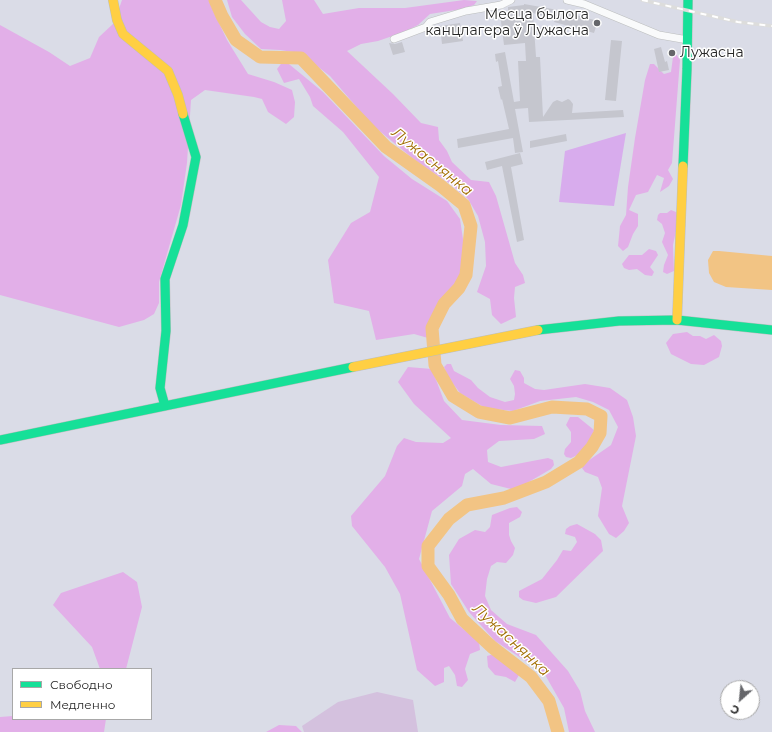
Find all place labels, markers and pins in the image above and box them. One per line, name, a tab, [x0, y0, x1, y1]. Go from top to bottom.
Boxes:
place label: Месца былога канцлагера ў Лужасна	[425, 7, 589, 40]
marker: Месца былога канцлагера ў Лужасна	[592, 18, 602, 28]
place label: Лужасна	[680, 45, 744, 61]
marker: Лужасна	[667, 48, 677, 58]

